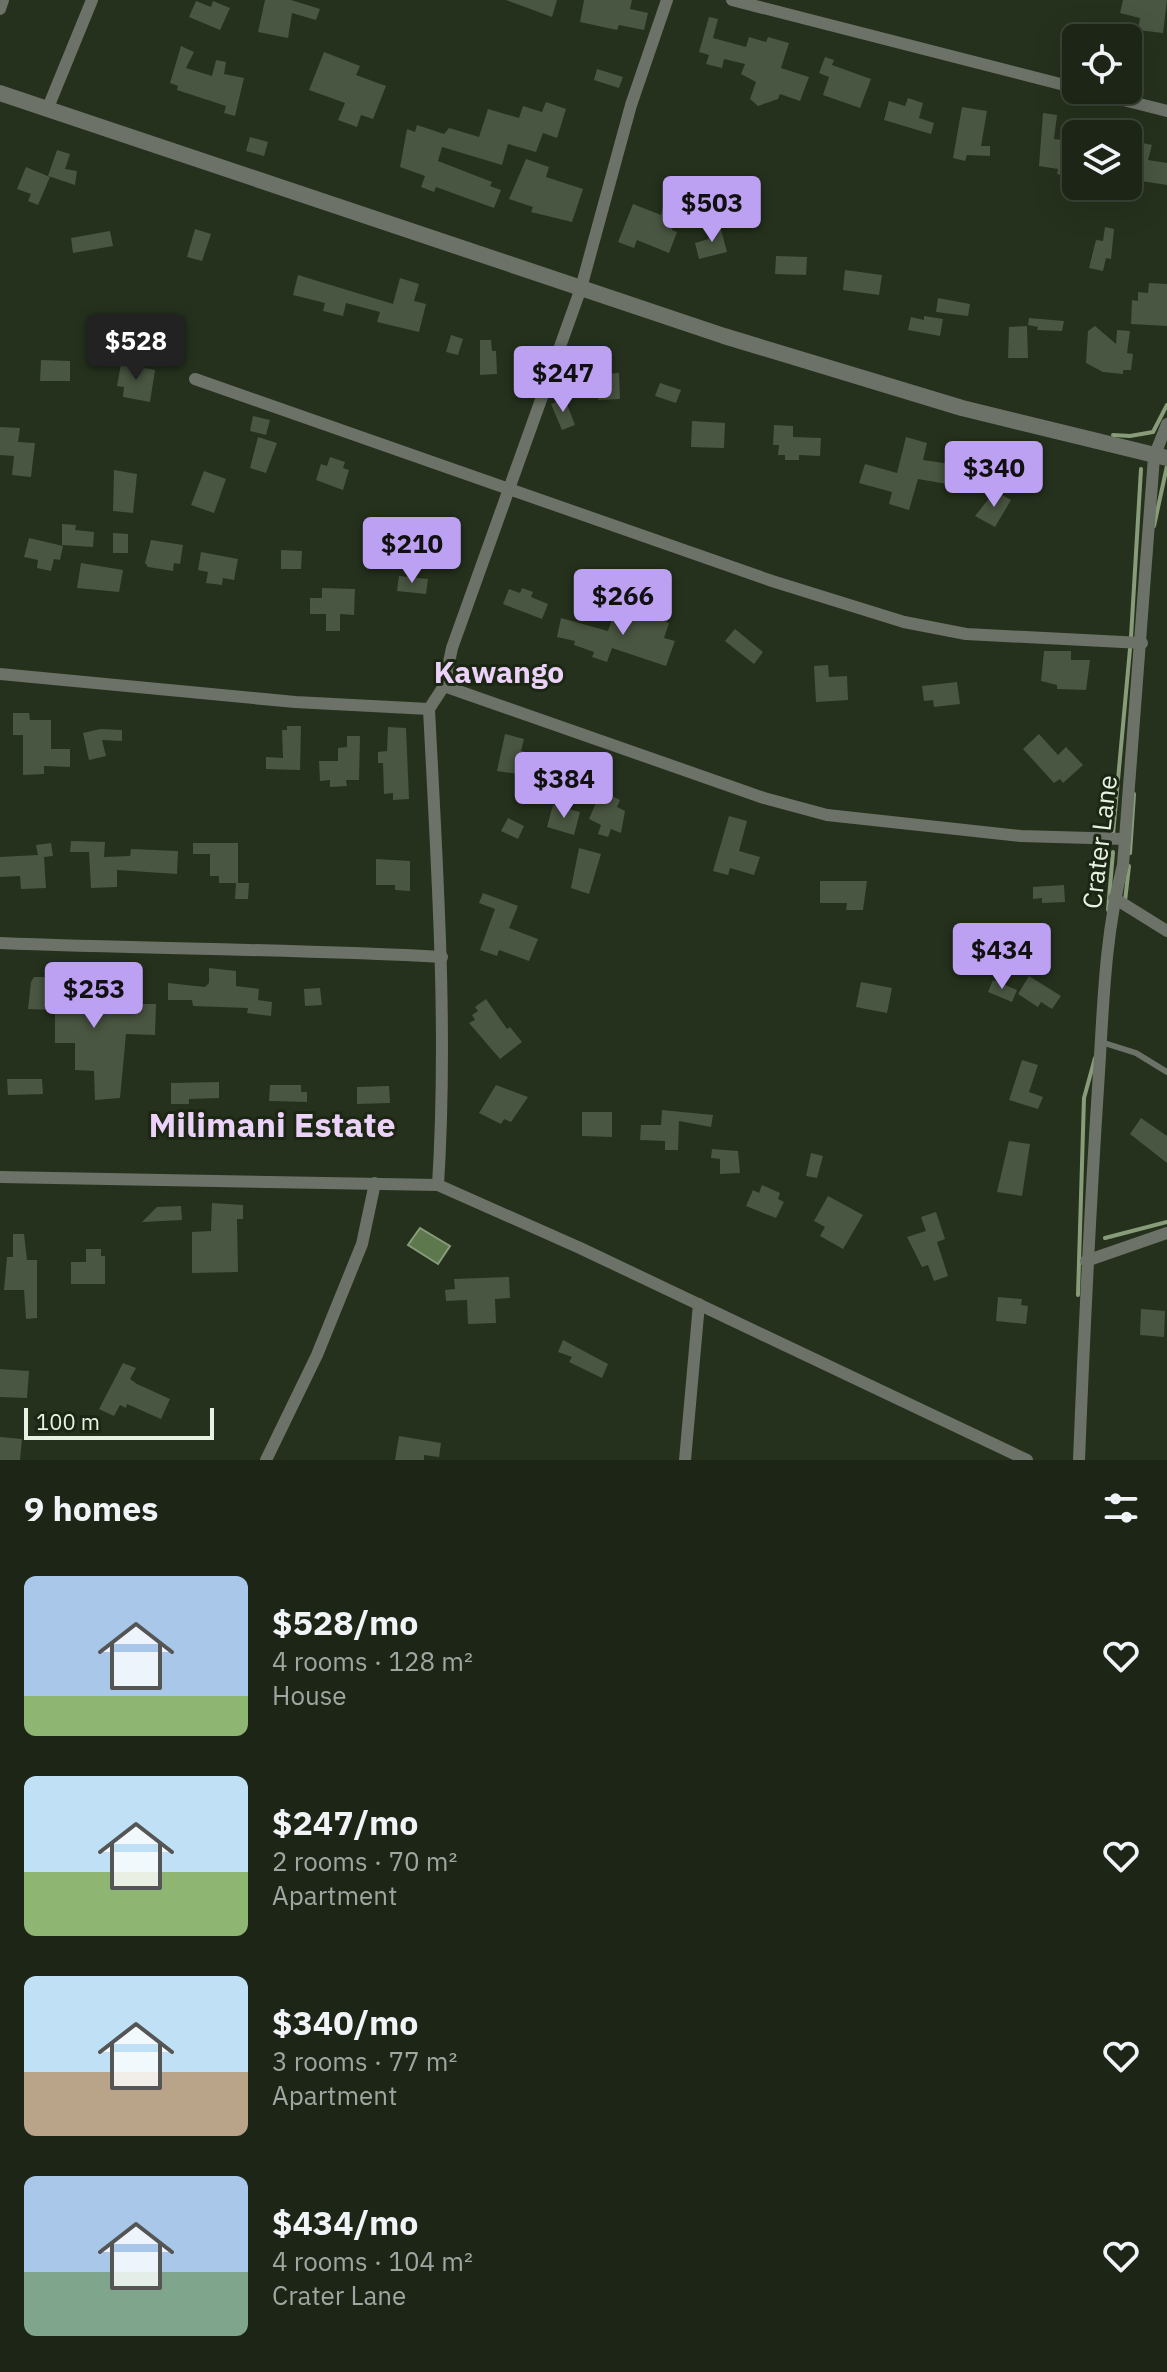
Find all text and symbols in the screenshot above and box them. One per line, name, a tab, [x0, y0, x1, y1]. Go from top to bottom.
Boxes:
map controls	[1062, 24, 1142, 200]
button: locate	[1062, 24, 1142, 104]
button: layers	[1062, 120, 1142, 200]
pin: $503	[665, 176, 759, 244]
text: $503	[681, 185, 743, 219]
pin: $528	[89, 314, 183, 382]
text: $528	[105, 323, 167, 357]
pin: $247	[516, 346, 610, 414]
text: $247	[532, 355, 594, 389]
pin: $340	[947, 441, 1041, 509]
text: $340	[963, 450, 1025, 484]
pin: $210	[365, 517, 459, 585]
text: $210	[381, 526, 443, 560]
pin: $266	[576, 569, 670, 637]
text: $266	[592, 578, 654, 612]
district label: Kawango	[434, 652, 564, 691]
pin: $384	[517, 752, 611, 820]
text: $384	[533, 761, 595, 795]
street label: Crater Lane	[1074, 773, 1124, 911]
pin: $434	[955, 923, 1049, 991]
text: $434	[971, 932, 1033, 966]
pin: $253	[47, 962, 141, 1030]
text: $253	[63, 971, 125, 1005]
district label: Milimani Estate	[148, 1102, 396, 1146]
scale bar	[24, 1404, 214, 1440]
text: 100 m	[36, 1407, 100, 1436]
text: 9 homes	[24, 1486, 159, 1530]
icon: filters	[1099, 1486, 1143, 1530]
text: $528/mo	[272, 1600, 419, 1644]
icon: home	[88, 1608, 184, 1704]
icon: heart	[1099, 1634, 1143, 1678]
text: 4 rooms · 128 m²	[272, 1644, 473, 1678]
text: House	[272, 1678, 347, 1712]
text: $247/mo	[272, 1800, 419, 1844]
icon: home	[88, 1808, 184, 1904]
icon: heart	[1099, 1834, 1143, 1878]
text: 2 rooms · 70 m²	[272, 1844, 457, 1878]
text: Apartment	[272, 1878, 397, 1912]
text: $340/mo	[272, 2000, 419, 2044]
icon: home	[88, 2008, 184, 2104]
icon: heart	[1099, 2034, 1143, 2078]
text: 3 rooms · 77 m²	[272, 2044, 457, 2078]
text: Apartment	[272, 2078, 397, 2112]
text: $434/mo	[272, 2200, 419, 2244]
icon: home	[88, 2208, 184, 2304]
icon: heart	[1099, 2234, 1143, 2278]
text: 4 rooms · 104 m²	[272, 2244, 473, 2278]
text: Crater Lane	[272, 2278, 406, 2312]

